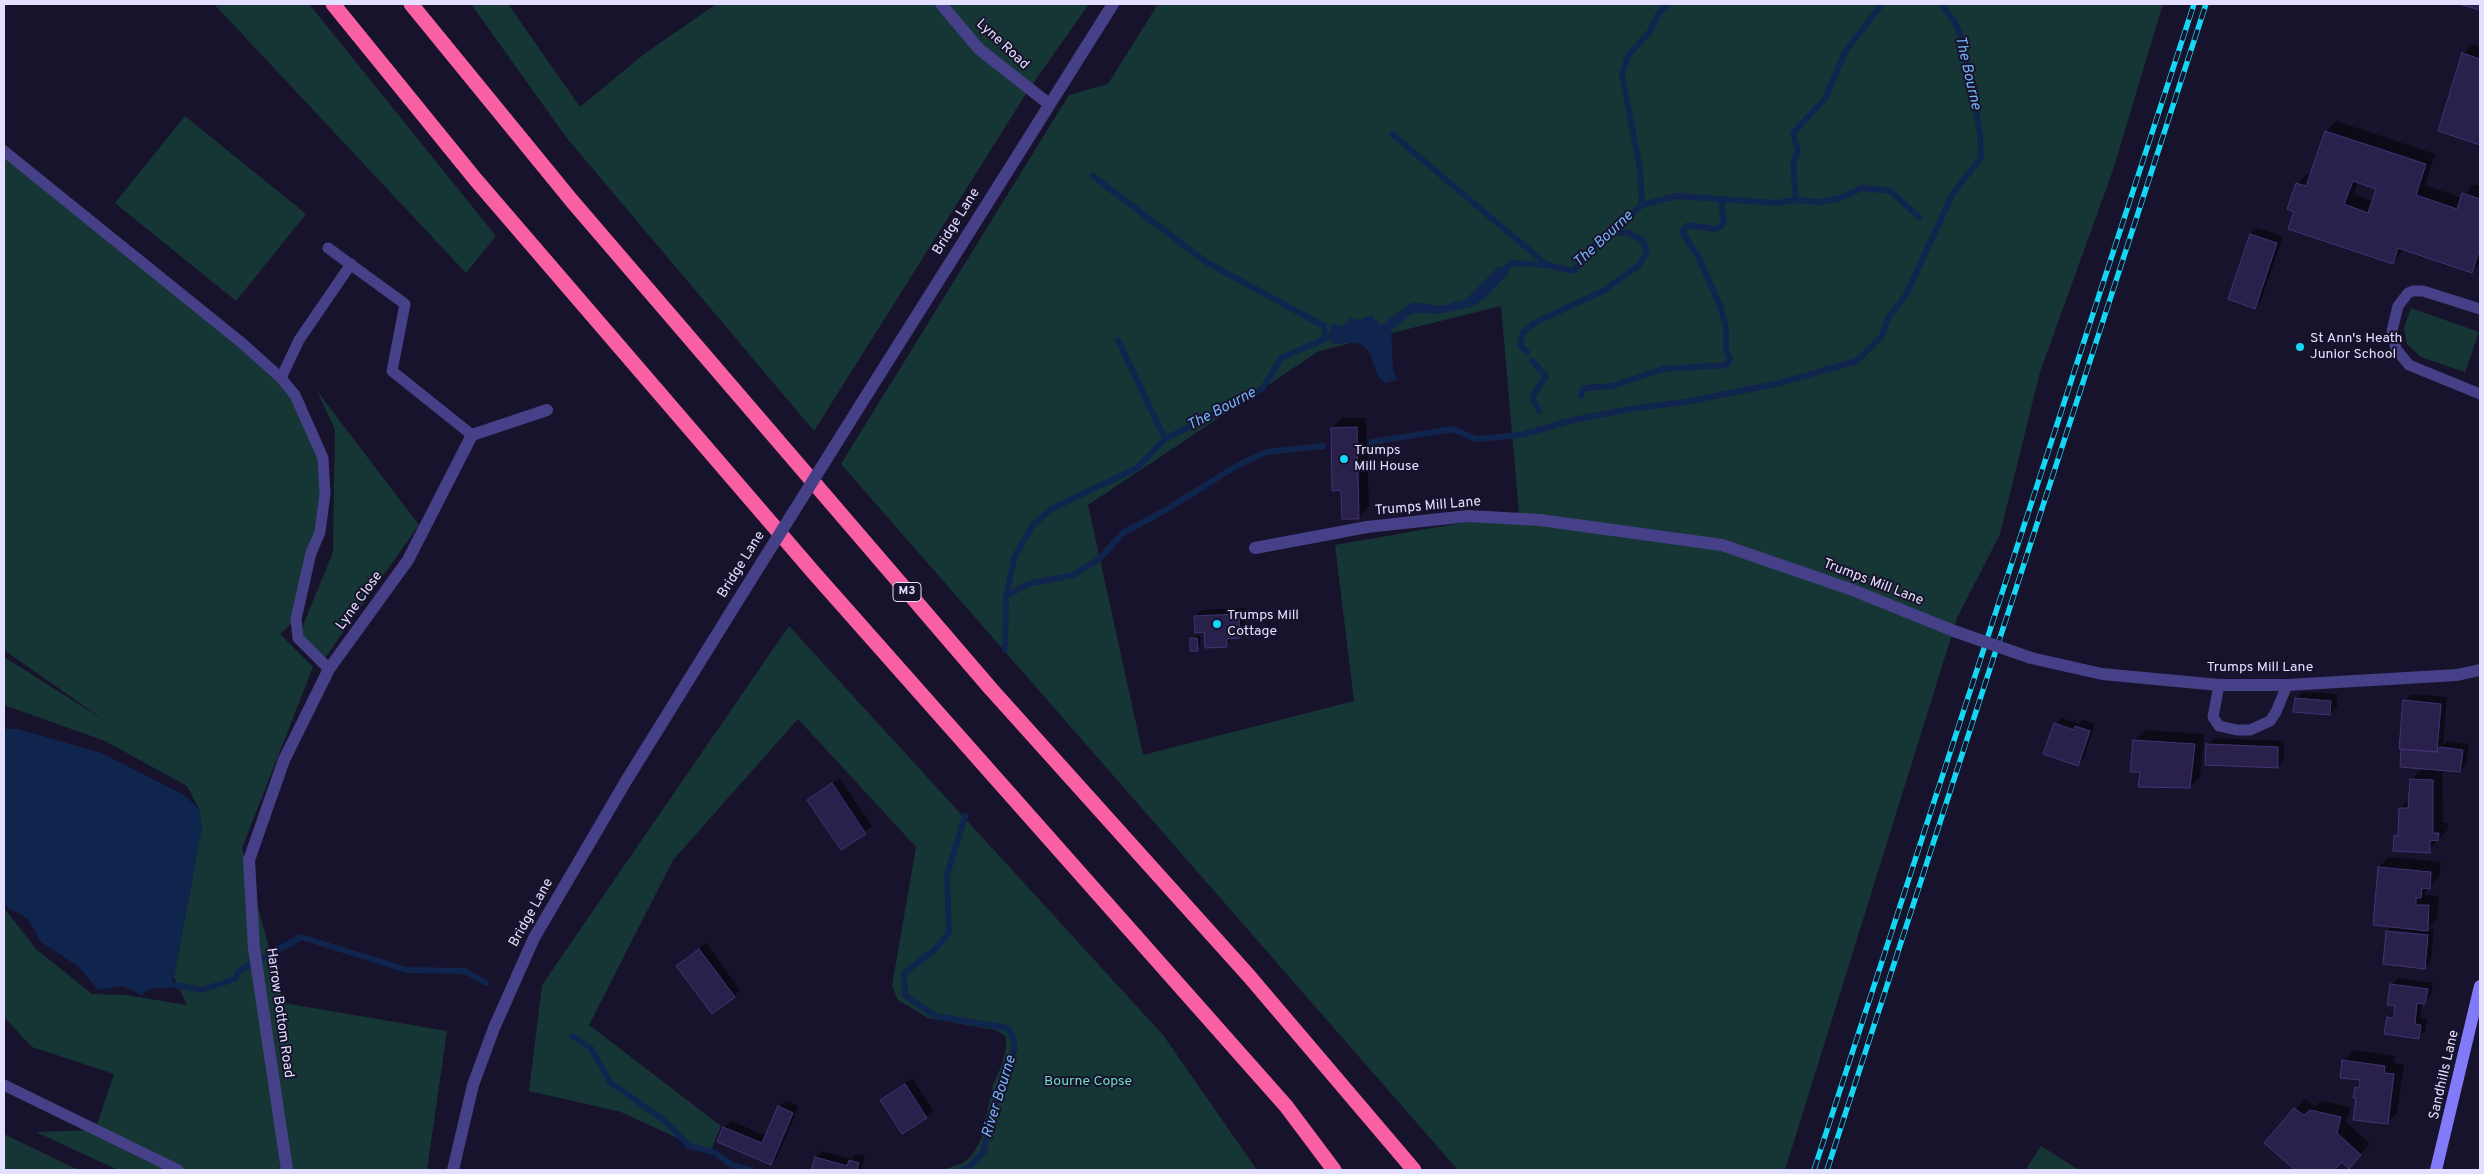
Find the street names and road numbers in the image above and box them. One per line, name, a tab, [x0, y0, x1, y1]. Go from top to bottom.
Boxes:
street label: Lyne Road	[972, 16, 1032, 74]
street label: Bridge Lane	[930, 185, 984, 259]
street label: Trumps Mill Lane	[1374, 494, 1482, 520]
street label: Bridge Lane	[715, 528, 769, 602]
street label: Trumps Mill Lane	[1820, 556, 1926, 610]
street label: Lyne Close	[333, 569, 387, 633]
road number: M3	[893, 582, 921, 602]
street label: Trumps Mill Lane	[2207, 660, 2313, 676]
street label: Bridge Lane	[506, 876, 558, 950]
street label: Harrow Bottom Road	[262, 947, 296, 1079]
street label: Sandhills Lane	[2427, 1029, 2463, 1121]

